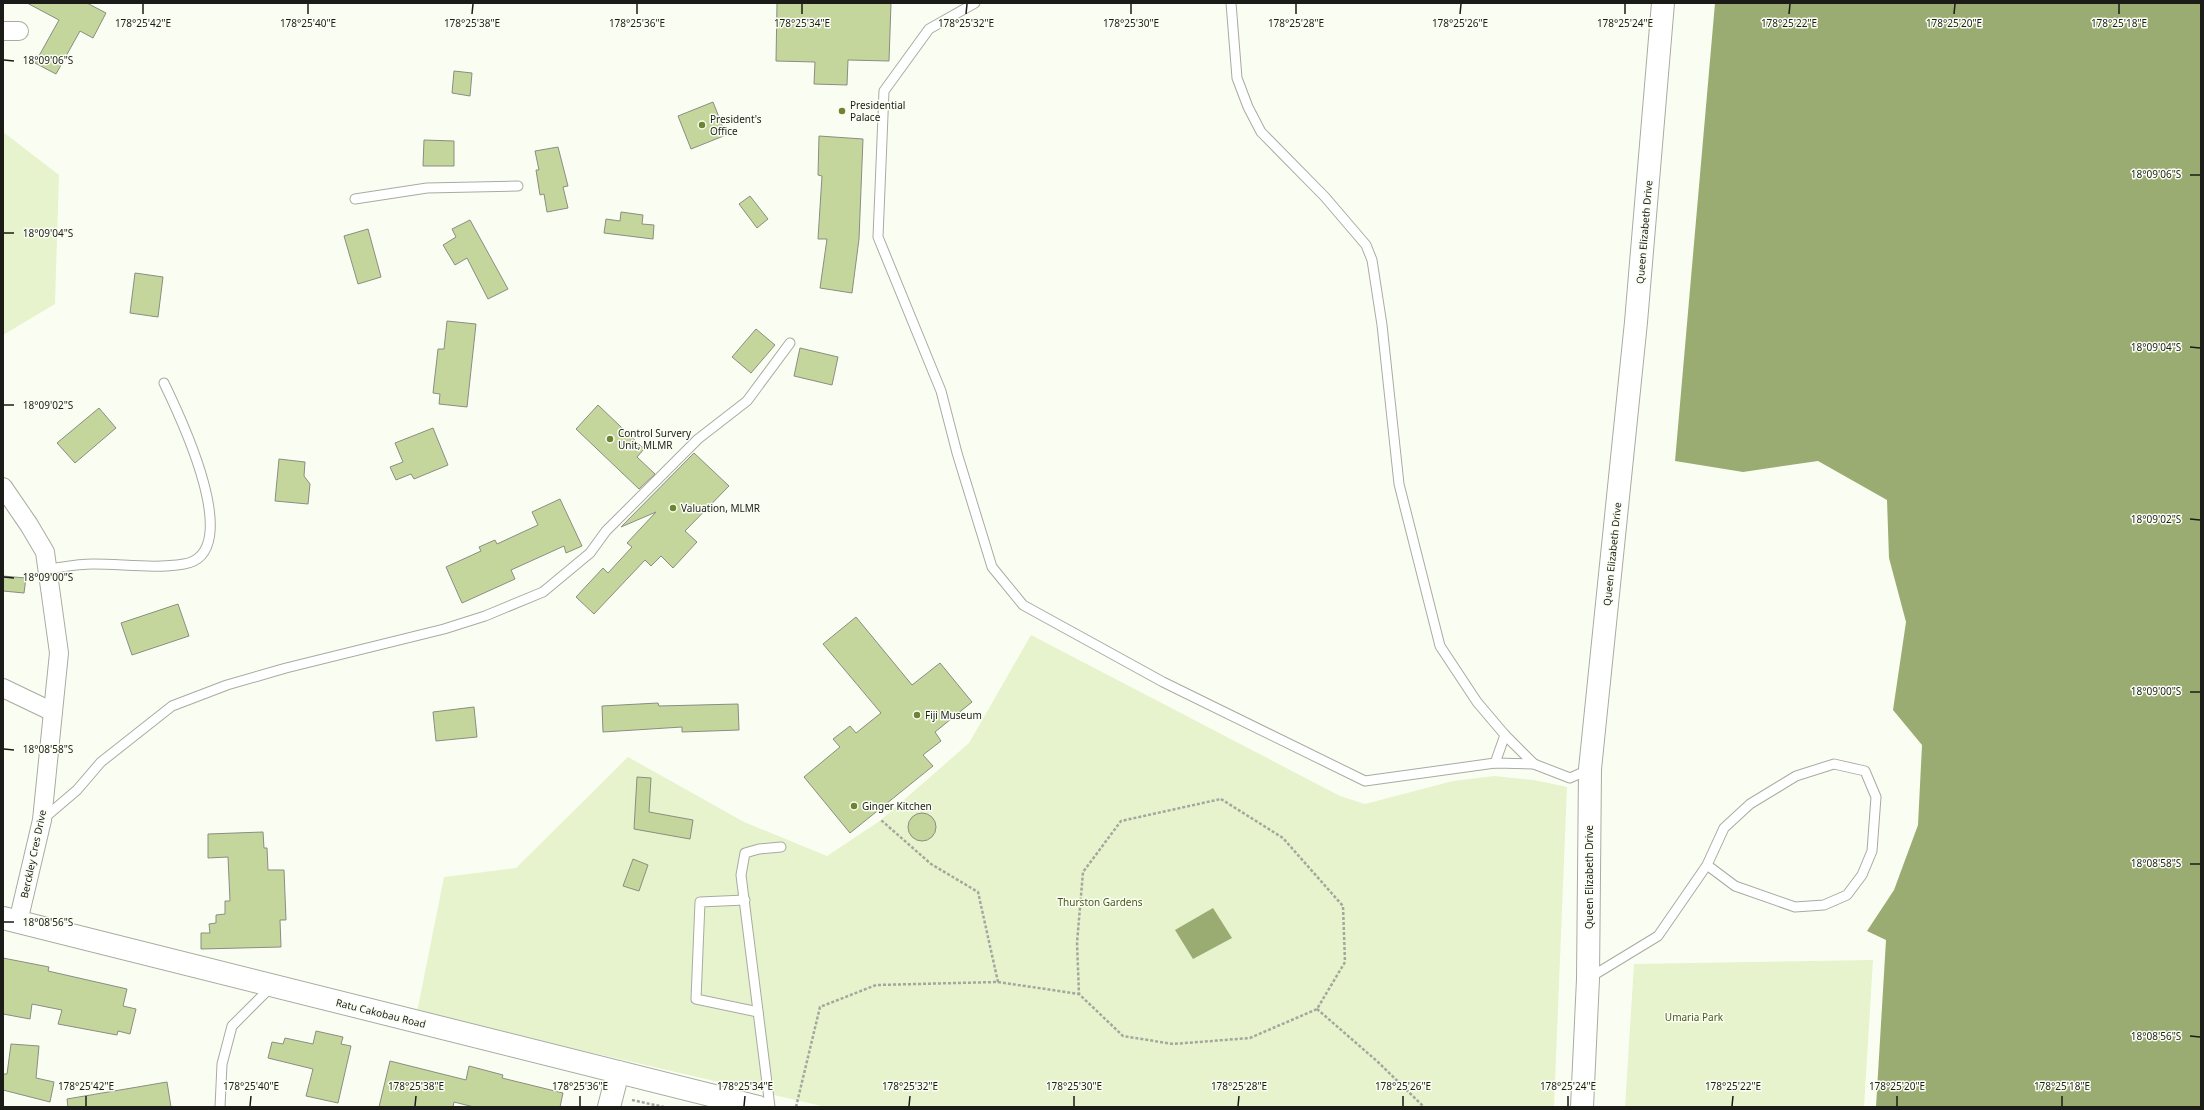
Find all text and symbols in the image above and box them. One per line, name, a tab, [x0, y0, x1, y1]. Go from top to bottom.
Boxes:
text: 178°25'42"E	[115, 16, 171, 30]
text: 178°25'40"E	[280, 16, 336, 30]
text: 178°25'38"E	[444, 16, 500, 30]
text: 178°25'36"E	[609, 16, 665, 30]
text: 178°25'34"E	[774, 16, 830, 30]
text: 178°25'32"E	[938, 16, 994, 30]
text: 178°25'30"E	[1103, 16, 1159, 30]
text: 178°25'28"E	[1268, 16, 1324, 30]
text: 178°25'26"E	[1432, 16, 1488, 30]
text: 178°25'24"E	[1597, 16, 1653, 30]
text: 178°25'22"E	[1761, 16, 1817, 30]
text: 178°25'20"E	[1926, 16, 1982, 30]
text: 178°25'18"E	[2091, 16, 2147, 30]
text: 18°09'06"S	[23, 53, 74, 67]
place label: Presidential Palace	[850, 98, 905, 124]
marker: Presidential Palace	[837, 106, 847, 116]
place label: President's Office	[710, 112, 762, 138]
marker: President's Office	[697, 120, 707, 130]
text: 18°09'06"S	[2131, 167, 2182, 181]
street label: Queen Elizabeth Drive	[1632, 179, 1656, 284]
text: 18°09'04"S	[23, 226, 74, 240]
text: 18°09'04"S	[2131, 340, 2182, 354]
text: 18°09'02"S	[23, 398, 74, 412]
place label: Control Survery Unit, MLMR	[618, 426, 692, 452]
marker: Control Survery Unit, MLMR	[605, 434, 615, 444]
place label: Valuation, MLMR	[681, 501, 761, 515]
street label: Queen Elizabeth Drive	[1600, 501, 1624, 606]
marker: Valuation, MLMR	[668, 503, 678, 513]
text: 18°09'02"S	[2131, 512, 2182, 526]
text: 18°09'00"S	[23, 570, 74, 584]
text: 18°09'00"S	[2131, 684, 2182, 698]
place label: Fiji Museum	[925, 708, 982, 722]
marker: Fiji Museum	[912, 710, 922, 720]
text: 18°08'58"S	[23, 742, 74, 756]
place label: Ginger Kitchen	[862, 799, 932, 813]
marker: Ginger Kitchen	[849, 801, 859, 811]
street label: Berckley Cres Drive	[17, 808, 49, 899]
street label: Queen Elizabeth Drive	[1582, 825, 1596, 929]
text: 18°08'58"S	[2131, 856, 2182, 870]
park label: Thurston Gardens	[1058, 895, 1143, 909]
text: 18°08'56"S	[23, 915, 74, 929]
street label: Ratu Cakobau Road	[335, 995, 427, 1031]
park label: Umaria Park	[1665, 1010, 1724, 1024]
text: 18°08'56"S	[2131, 1029, 2182, 1043]
text: 178°25'42"E	[58, 1079, 114, 1093]
text: 178°25'40"E	[223, 1079, 279, 1093]
text: 178°25'38"E	[388, 1079, 444, 1093]
text: 178°25'36"E	[552, 1079, 608, 1093]
text: 178°25'34"E	[717, 1079, 773, 1093]
text: 178°25'32"E	[882, 1079, 938, 1093]
text: 178°25'30"E	[1046, 1079, 1102, 1093]
text: 178°25'28"E	[1211, 1079, 1267, 1093]
text: 178°25'26"E	[1375, 1079, 1431, 1093]
text: 178°25'24"E	[1540, 1079, 1596, 1093]
text: 178°25'22"E	[1705, 1079, 1761, 1093]
text: 178°25'20"E	[1869, 1079, 1925, 1093]
text: 178°25'18"E	[2034, 1079, 2090, 1093]

